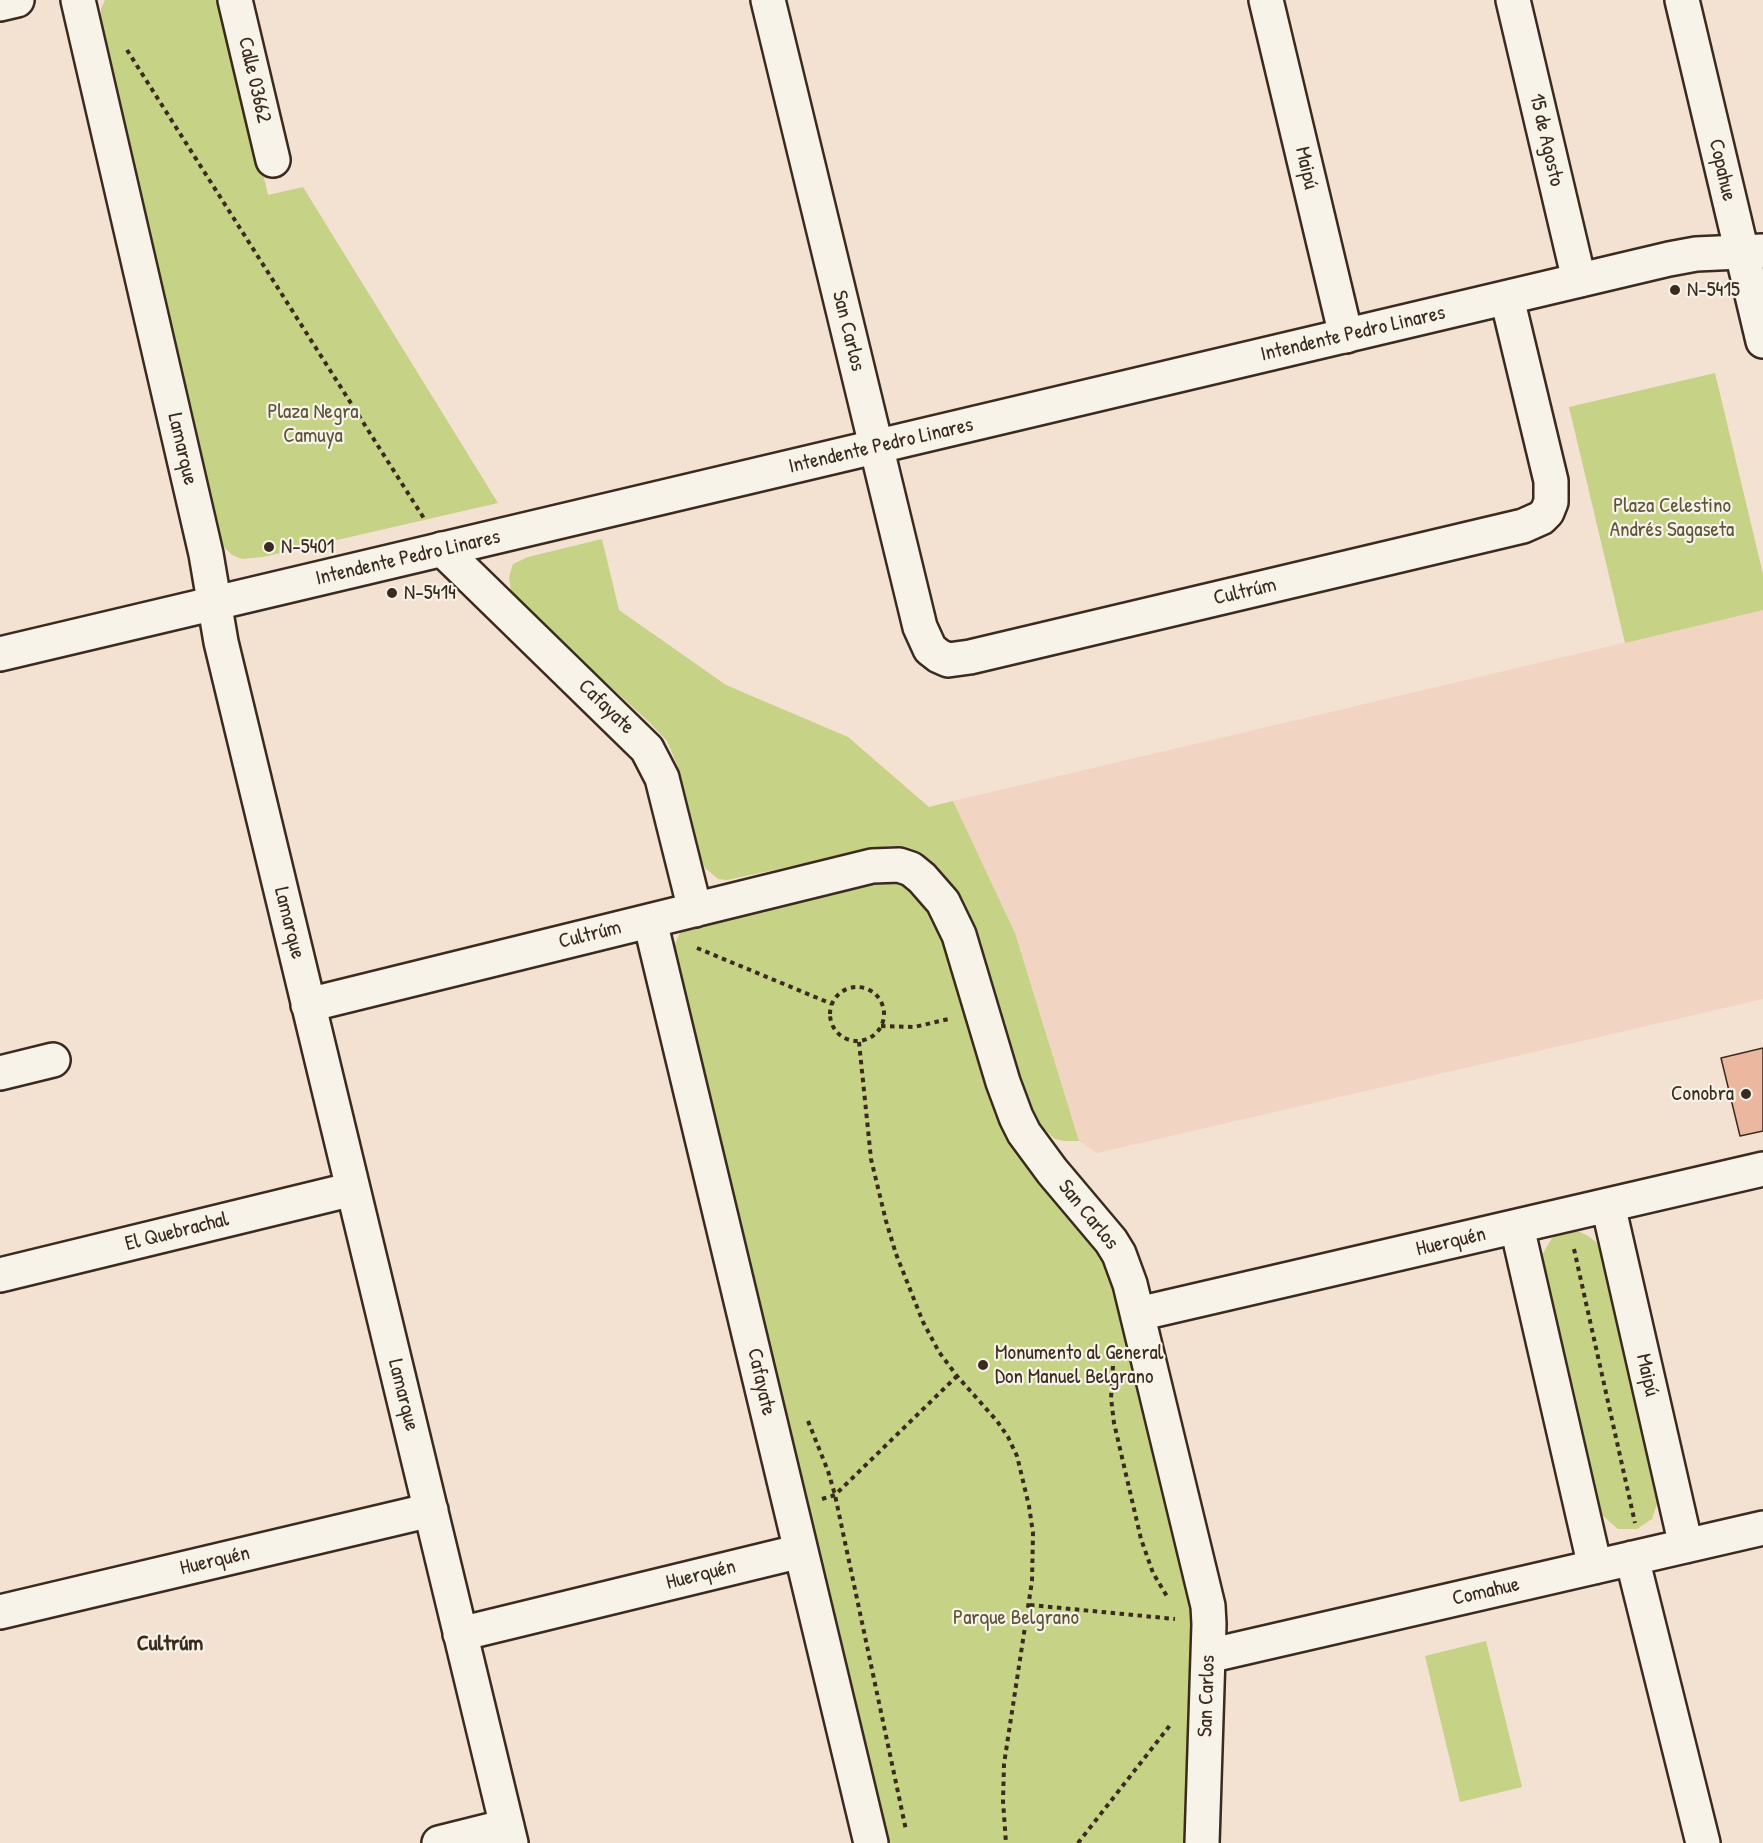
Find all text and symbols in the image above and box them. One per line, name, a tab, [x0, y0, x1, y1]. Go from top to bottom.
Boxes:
street label: Calle 03662	[232, 35, 276, 125]
street label: 15 de Agosto	[1523, 91, 1569, 189]
street label: Copahue	[1703, 137, 1741, 203]
street label: Maipú	[1289, 144, 1323, 192]
place label: N-5415	[1687, 277, 1740, 303]
marker: N-5415	[1668, 283, 1682, 297]
street label: San Carlos	[826, 288, 870, 374]
street label: Intendente Pedro Linares	[1258, 300, 1448, 368]
park label: Plaza Negra Camuya	[267, 399, 359, 449]
street label: Lamarque	[161, 411, 203, 487]
street label: Intendente Pedro Linares	[786, 412, 976, 480]
park label: Plaza Celestino Andrés Sagaseta	[1610, 493, 1734, 543]
street label: Intendente Pedro Linares	[313, 524, 503, 592]
place label: N-5401	[281, 534, 334, 560]
marker: N-5401	[262, 540, 276, 554]
street label: Cultrúm	[1211, 573, 1279, 611]
place label: N-5414	[404, 580, 456, 606]
marker: N-5414	[385, 586, 399, 600]
street label: Cafayate	[573, 674, 639, 740]
street label: Lamarque	[268, 884, 310, 962]
street label: Cultrúm	[556, 915, 624, 955]
place label: Conobra	[1671, 1081, 1734, 1107]
marker: Conobra	[1739, 1087, 1753, 1101]
street label: San Carlos	[1052, 1175, 1124, 1255]
street label: El Quebrachal	[123, 1207, 231, 1257]
street label: Huerquén	[1414, 1222, 1488, 1262]
place label: Monumento al General Don Manuel Belgrano	[995, 1340, 1163, 1390]
street label: Cafayate	[741, 1346, 781, 1418]
street label: Maipú	[1630, 1351, 1664, 1399]
street label: Lamarque	[382, 1356, 424, 1434]
marker: Monumento al General Don Manuel Belgrano	[976, 1358, 990, 1372]
street label: Huerquén	[178, 1541, 252, 1581]
street label: Huerquén	[664, 1554, 738, 1596]
street label: Comahue	[1450, 1572, 1522, 1612]
park label: Parque Belgrano	[953, 1605, 1079, 1631]
district label: Cultrúm	[137, 1631, 203, 1657]
street label: San Carlos	[1193, 1655, 1221, 1737]

